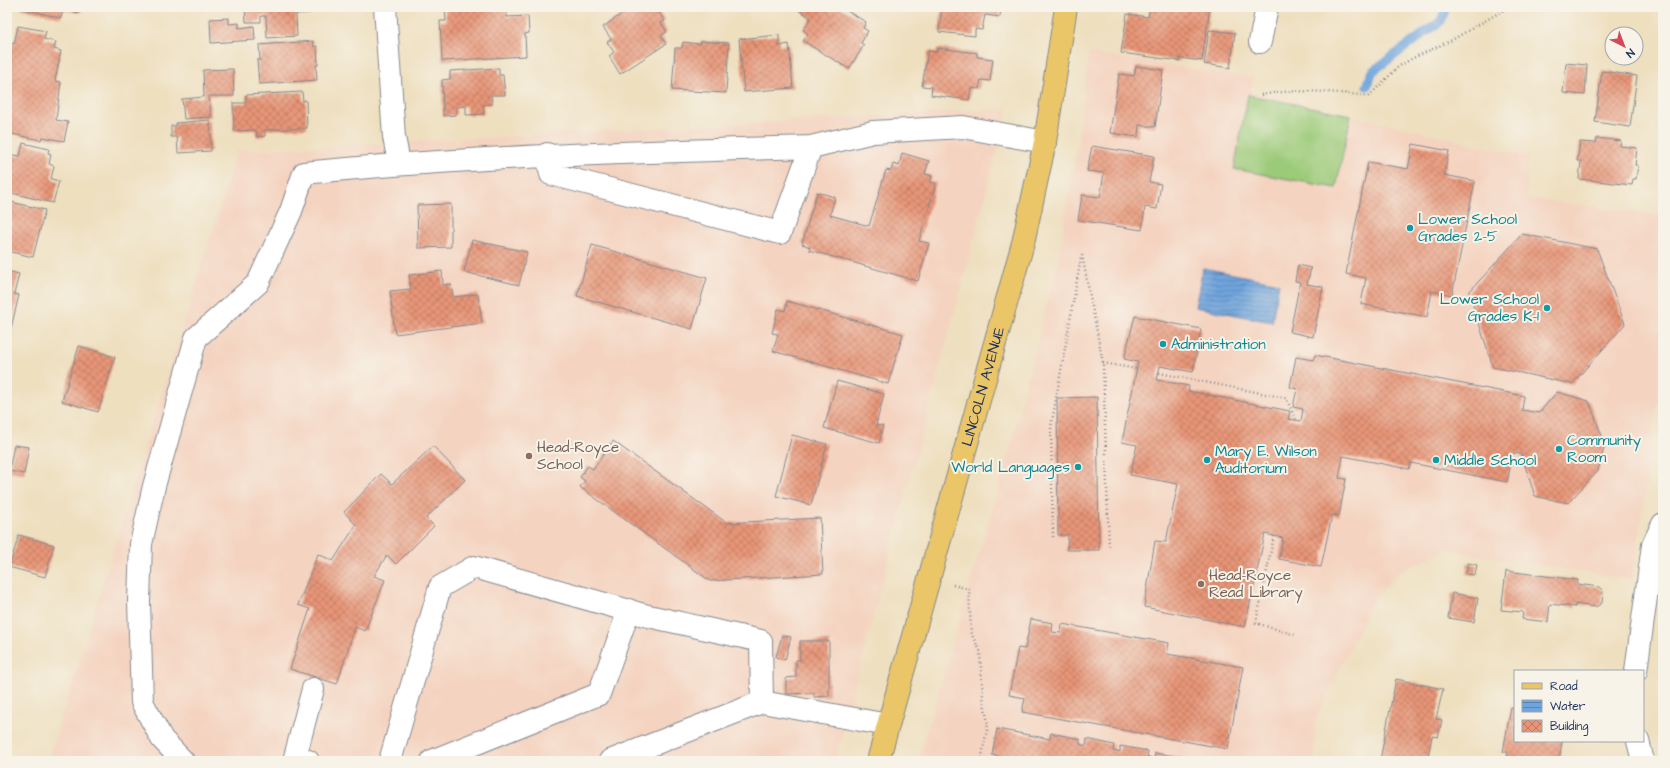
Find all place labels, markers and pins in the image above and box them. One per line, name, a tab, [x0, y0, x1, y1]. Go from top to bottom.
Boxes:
place label: Lower School Grades 2-5	[1418, 209, 1517, 247]
marker: Lower School Grades 2-5	[1405, 223, 1415, 233]
place label: Lower School Grades K-1	[1440, 289, 1539, 327]
marker: Lower School Grades K-1	[1542, 303, 1552, 313]
place label: Administration	[1171, 334, 1266, 355]
marker: Administration	[1158, 339, 1168, 349]
place label: Community Room	[1567, 430, 1641, 468]
place label: Head-Royce School	[537, 437, 619, 475]
place label: Mary E. Wilson Auditorium	[1215, 441, 1317, 479]
marker: Community Room	[1554, 444, 1564, 454]
place label: Middle School	[1444, 450, 1536, 471]
marker: Head-Royce School	[524, 451, 534, 461]
marker: Mary E. Wilson Auditorium	[1202, 455, 1212, 465]
marker: Middle School	[1431, 455, 1441, 465]
place label: World Languages	[951, 457, 1070, 479]
marker: World Languages	[1073, 462, 1083, 472]
place label: Head-Royce Read Library	[1209, 565, 1303, 604]
marker: Head-Royce Read Library	[1196, 579, 1206, 589]

